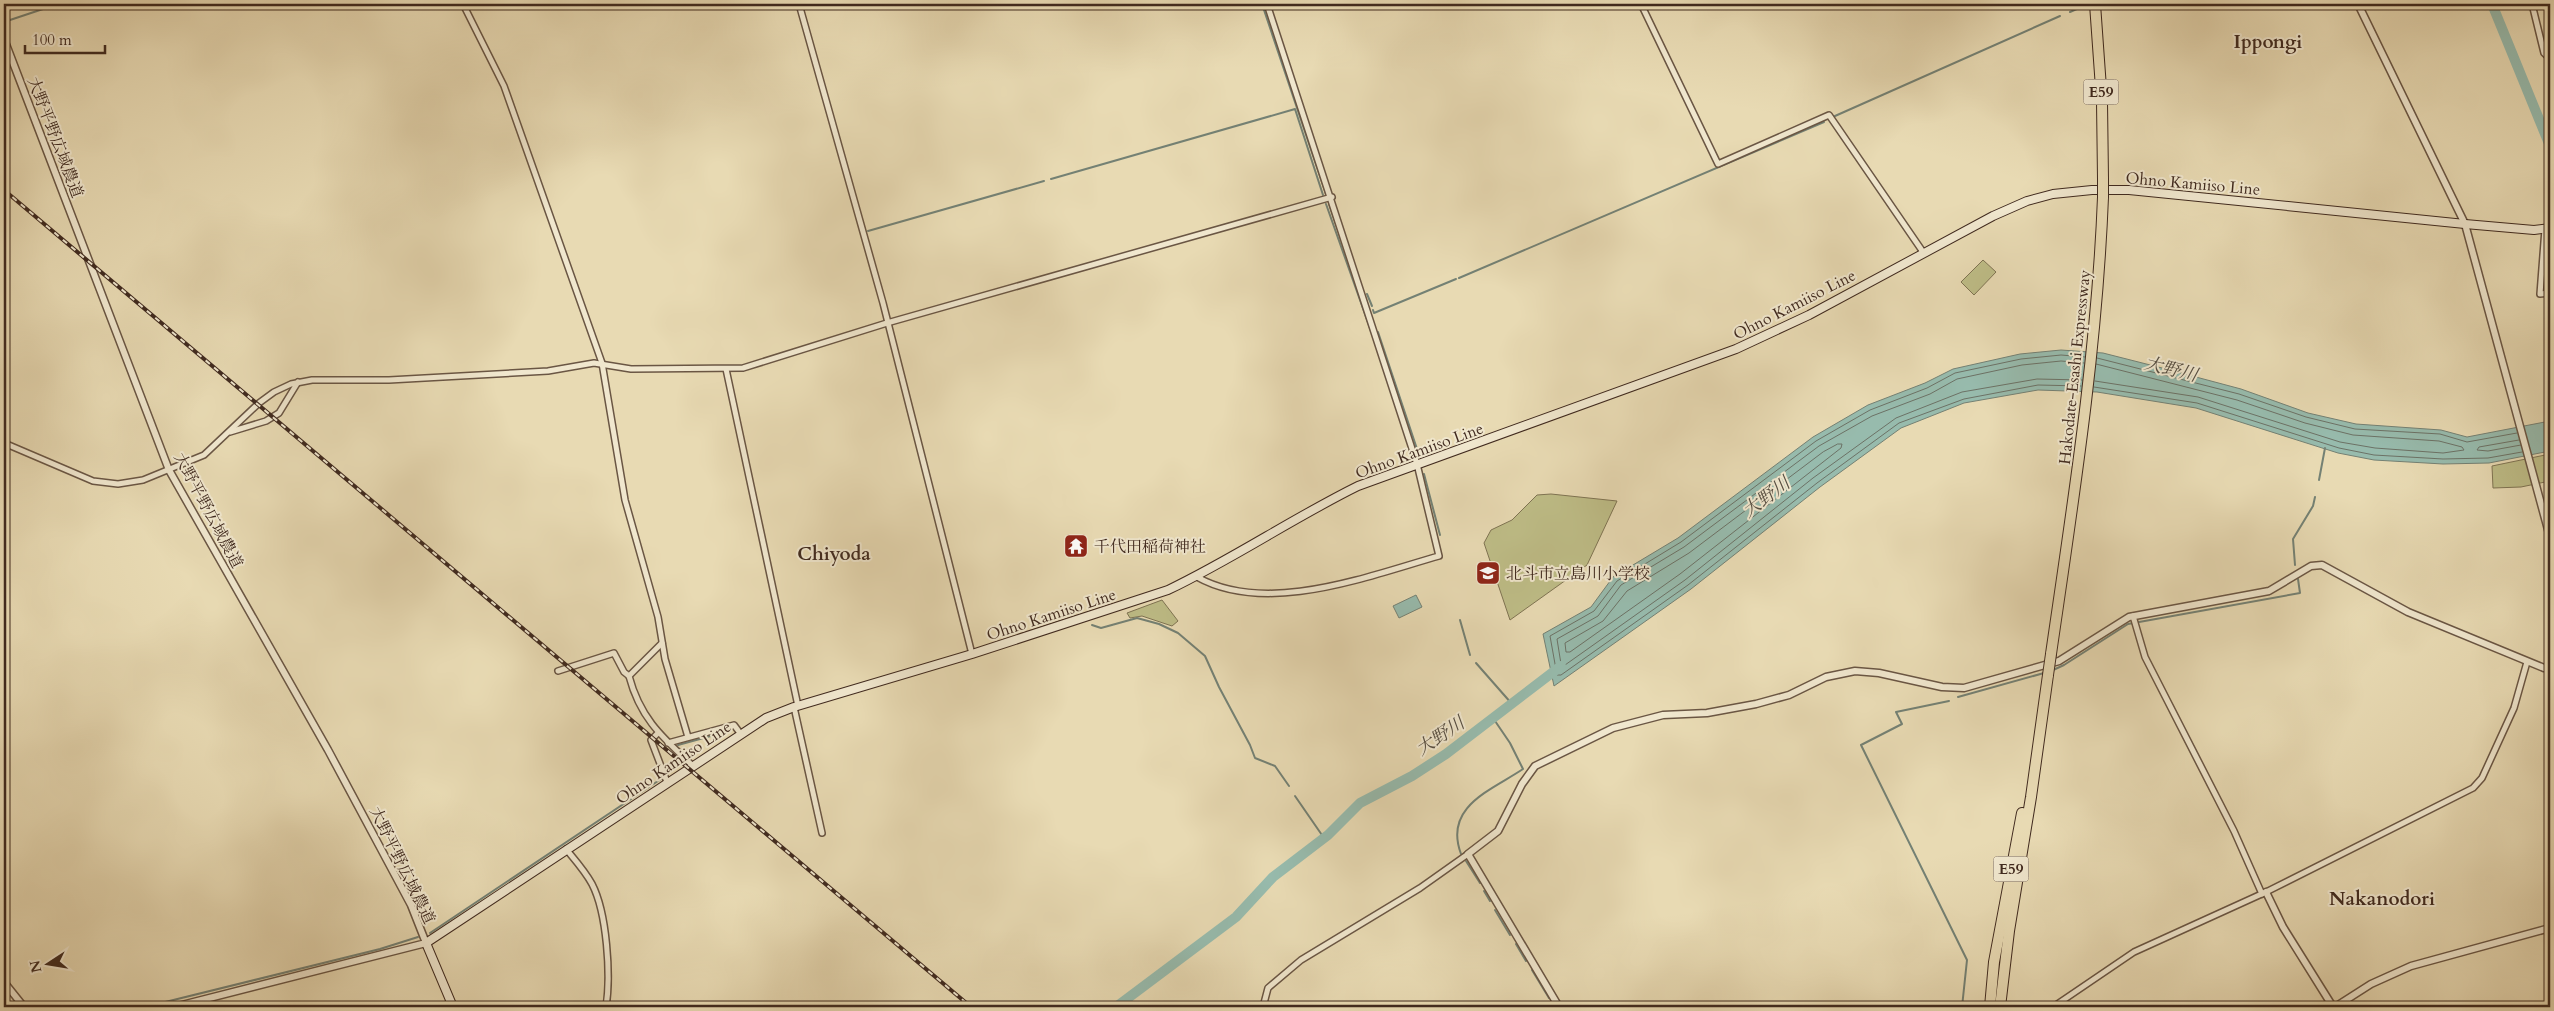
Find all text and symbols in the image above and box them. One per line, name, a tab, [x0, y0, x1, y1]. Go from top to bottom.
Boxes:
scale bar	[25, 22, 105, 54]
district label: Ippongi	[2234, 29, 2302, 55]
text: 100 m	[32, 30, 72, 50]
street label: 大野平野広域農道	[22, 74, 88, 201]
road number: E59	[2084, 80, 2118, 104]
street label: Ohno Kamiiso Line	[2125, 167, 2261, 201]
street label: Ohno Kamiiso Line	[1729, 264, 1860, 345]
street label: Hakodate-Esashi Expressway	[2054, 268, 2096, 466]
water label: 大野川	[2142, 351, 2202, 389]
street label: Ohno Kamiiso Line	[1352, 418, 1486, 484]
street label: 大野平野広域農道	[168, 449, 248, 572]
water label: 大野川	[1737, 470, 1797, 524]
temple icon: 千代田稲荷神社	[1063, 533, 1089, 559]
place label: 千代田稲荷神社	[1094, 536, 1206, 558]
district label: Chiyoda	[797, 541, 871, 567]
school or university icon: 北斗市立島川小学校	[1475, 560, 1501, 586]
place label: 北斗市立島川小学校	[1506, 563, 1650, 585]
street label: Ohno Kamiiso Line	[984, 584, 1119, 646]
water label: 大野川	[1411, 710, 1471, 762]
street label: Ohno Kamiiso Line	[612, 716, 736, 810]
street label: 大野平野広域農道	[364, 803, 440, 928]
road number: E59	[1994, 856, 2028, 882]
district label: Nakanodori	[2329, 886, 2435, 912]
north arrow	[22, 938, 72, 988]
text: N	[25, 959, 46, 975]

